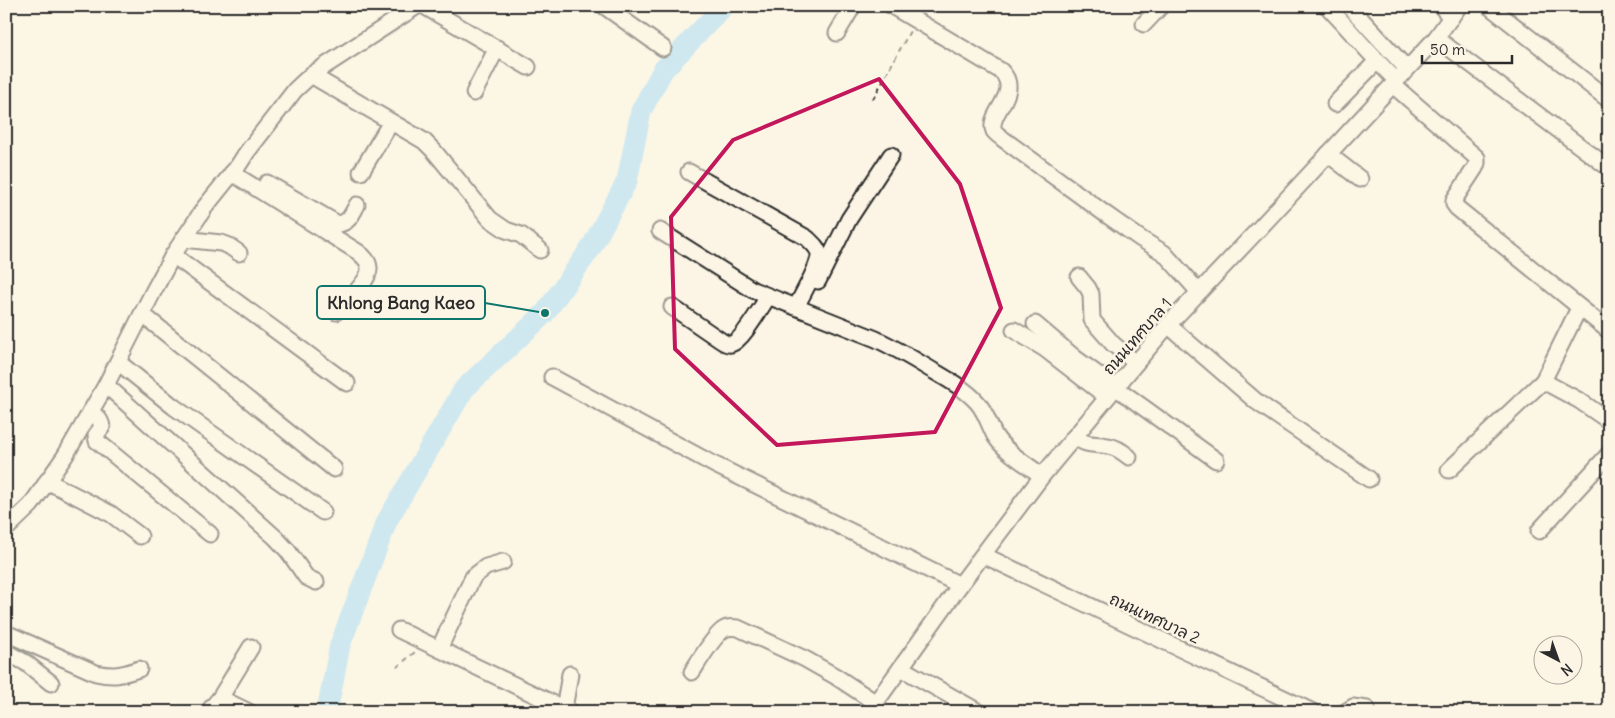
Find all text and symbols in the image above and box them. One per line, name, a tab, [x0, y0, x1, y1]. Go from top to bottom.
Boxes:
scale bar	[1422, 32, 1512, 64]
text: 50 m	[1430, 40, 1465, 59]
callout: Khlong Bang Kaeo	[317, 286, 485, 319]
text: Khlong Bang Kaeo	[327, 291, 475, 314]
street label: ถนนเทศบาล 1	[1098, 294, 1176, 378]
street label: ถนนเทศบาล 2	[1107, 588, 1204, 648]
north arrow	[1532, 636, 1582, 686]
text: N	[1557, 660, 1576, 680]

